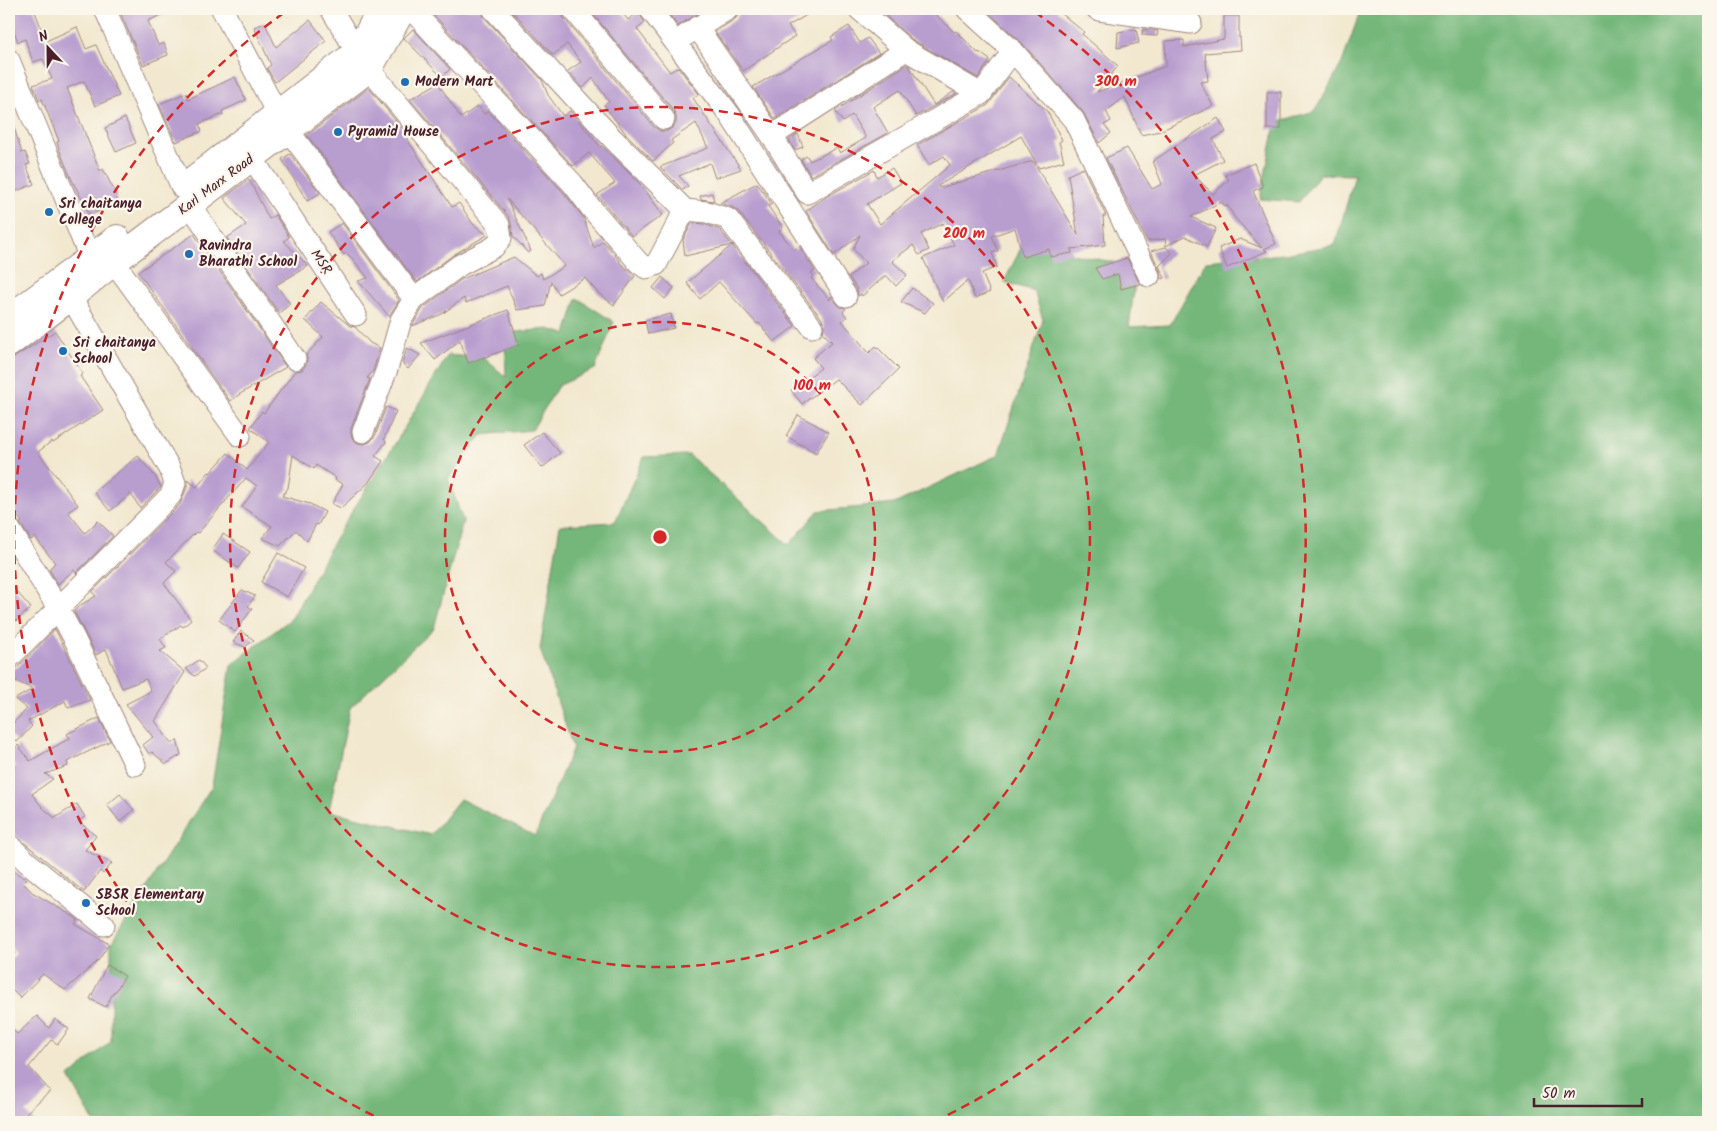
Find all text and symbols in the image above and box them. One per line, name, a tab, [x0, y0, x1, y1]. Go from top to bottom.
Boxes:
north arrow	[22, 22, 72, 72]
text: N	[35, 25, 52, 49]
text: 300 m	[1094, 70, 1137, 94]
place label: Modern Mart	[415, 71, 494, 93]
marker: Modern Mart	[399, 76, 411, 88]
place label: Pyramid House	[348, 121, 439, 143]
marker: Pyramid House	[332, 126, 344, 138]
street label: Karl Marx Road	[173, 148, 260, 221]
place label: Sri chaitanya College	[59, 193, 142, 231]
marker: Sri chaitanya College	[43, 206, 55, 218]
text: 200 m	[943, 222, 985, 246]
place label: Ravindra Bharathi School	[199, 235, 297, 273]
street label: MSR	[304, 245, 338, 279]
marker: Ravindra Bharathi School	[183, 248, 195, 260]
place label: Sri chaitanya School	[73, 332, 156, 370]
marker: Sri chaitanya School	[57, 345, 69, 357]
text: 100 m	[793, 374, 831, 398]
centre of rings	[651, 528, 669, 546]
place label: SBSR Elementary School	[96, 884, 205, 922]
marker: SBSR Elementary School	[80, 897, 92, 909]
scale bar	[1534, 1076, 1642, 1108]
text: 50 m	[1542, 1082, 1576, 1106]

